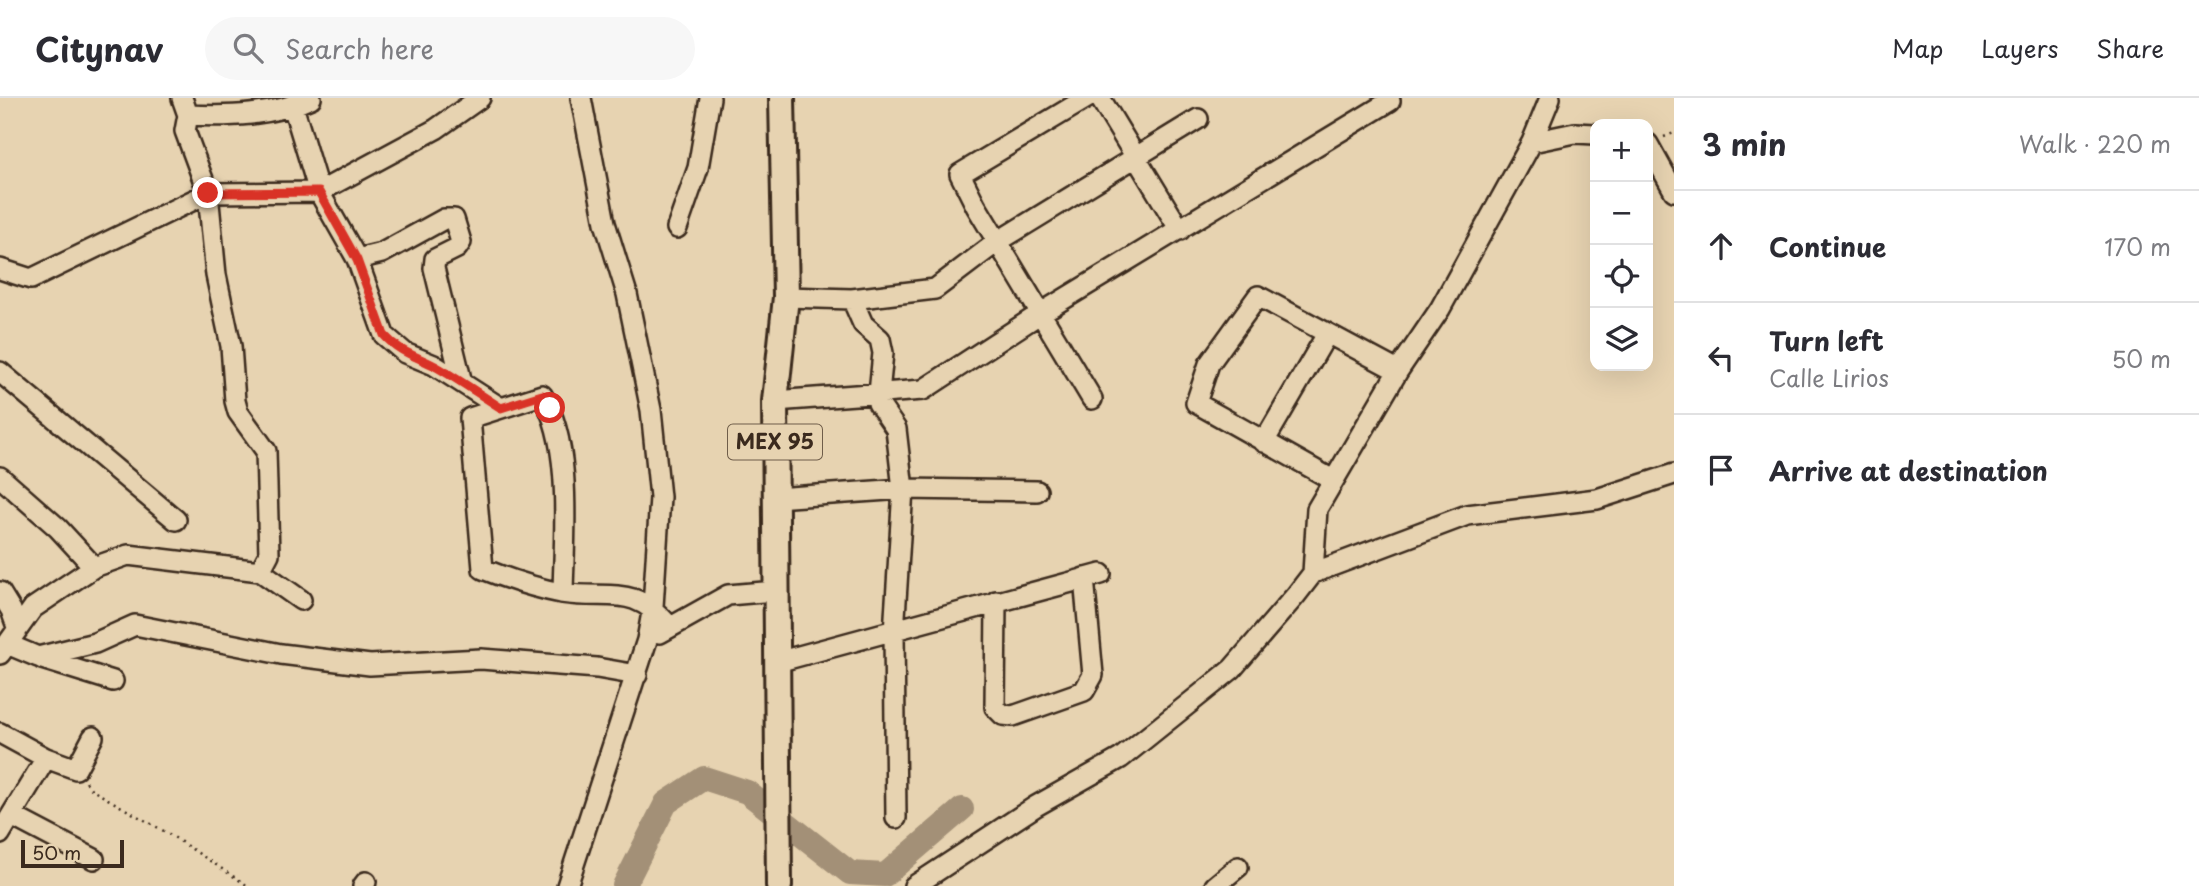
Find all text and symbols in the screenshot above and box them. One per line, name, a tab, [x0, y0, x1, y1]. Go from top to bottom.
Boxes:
search box	[205, 17, 695, 80]
text: Citynav	[35, 23, 163, 73]
icon: search	[229, 29, 267, 67]
text: Search here	[285, 29, 434, 68]
text: Map	[1892, 30, 1943, 66]
text: Layers	[1981, 30, 2058, 66]
text: Share	[2096, 30, 2164, 66]
map controls	[1590, 119, 1653, 371]
button: +	[1590, 119, 1653, 182]
text: 3 min	[1702, 121, 1787, 166]
text: Walk · 220 m	[2019, 126, 2171, 161]
route end	[192, 177, 223, 208]
button: −	[1590, 182, 1653, 245]
icon: ahead	[1702, 227, 1740, 265]
text: Continue	[1769, 227, 1886, 266]
text: 170 m	[2104, 229, 2171, 264]
button: locate	[1590, 245, 1653, 308]
button: layers	[1590, 308, 1653, 371]
text: Turn left	[1769, 321, 1884, 360]
icon: left	[1702, 339, 1740, 377]
text: 50 m	[2111, 341, 2171, 376]
text: Calle Lirios	[1769, 360, 1889, 395]
route start	[534, 392, 565, 423]
road number: MEX 95	[728, 424, 822, 460]
icon: arrive	[1702, 451, 1740, 489]
text: Arrive at destination	[1769, 451, 2048, 490]
scale bar	[21, 837, 124, 869]
text: 50 m	[32, 838, 81, 866]

